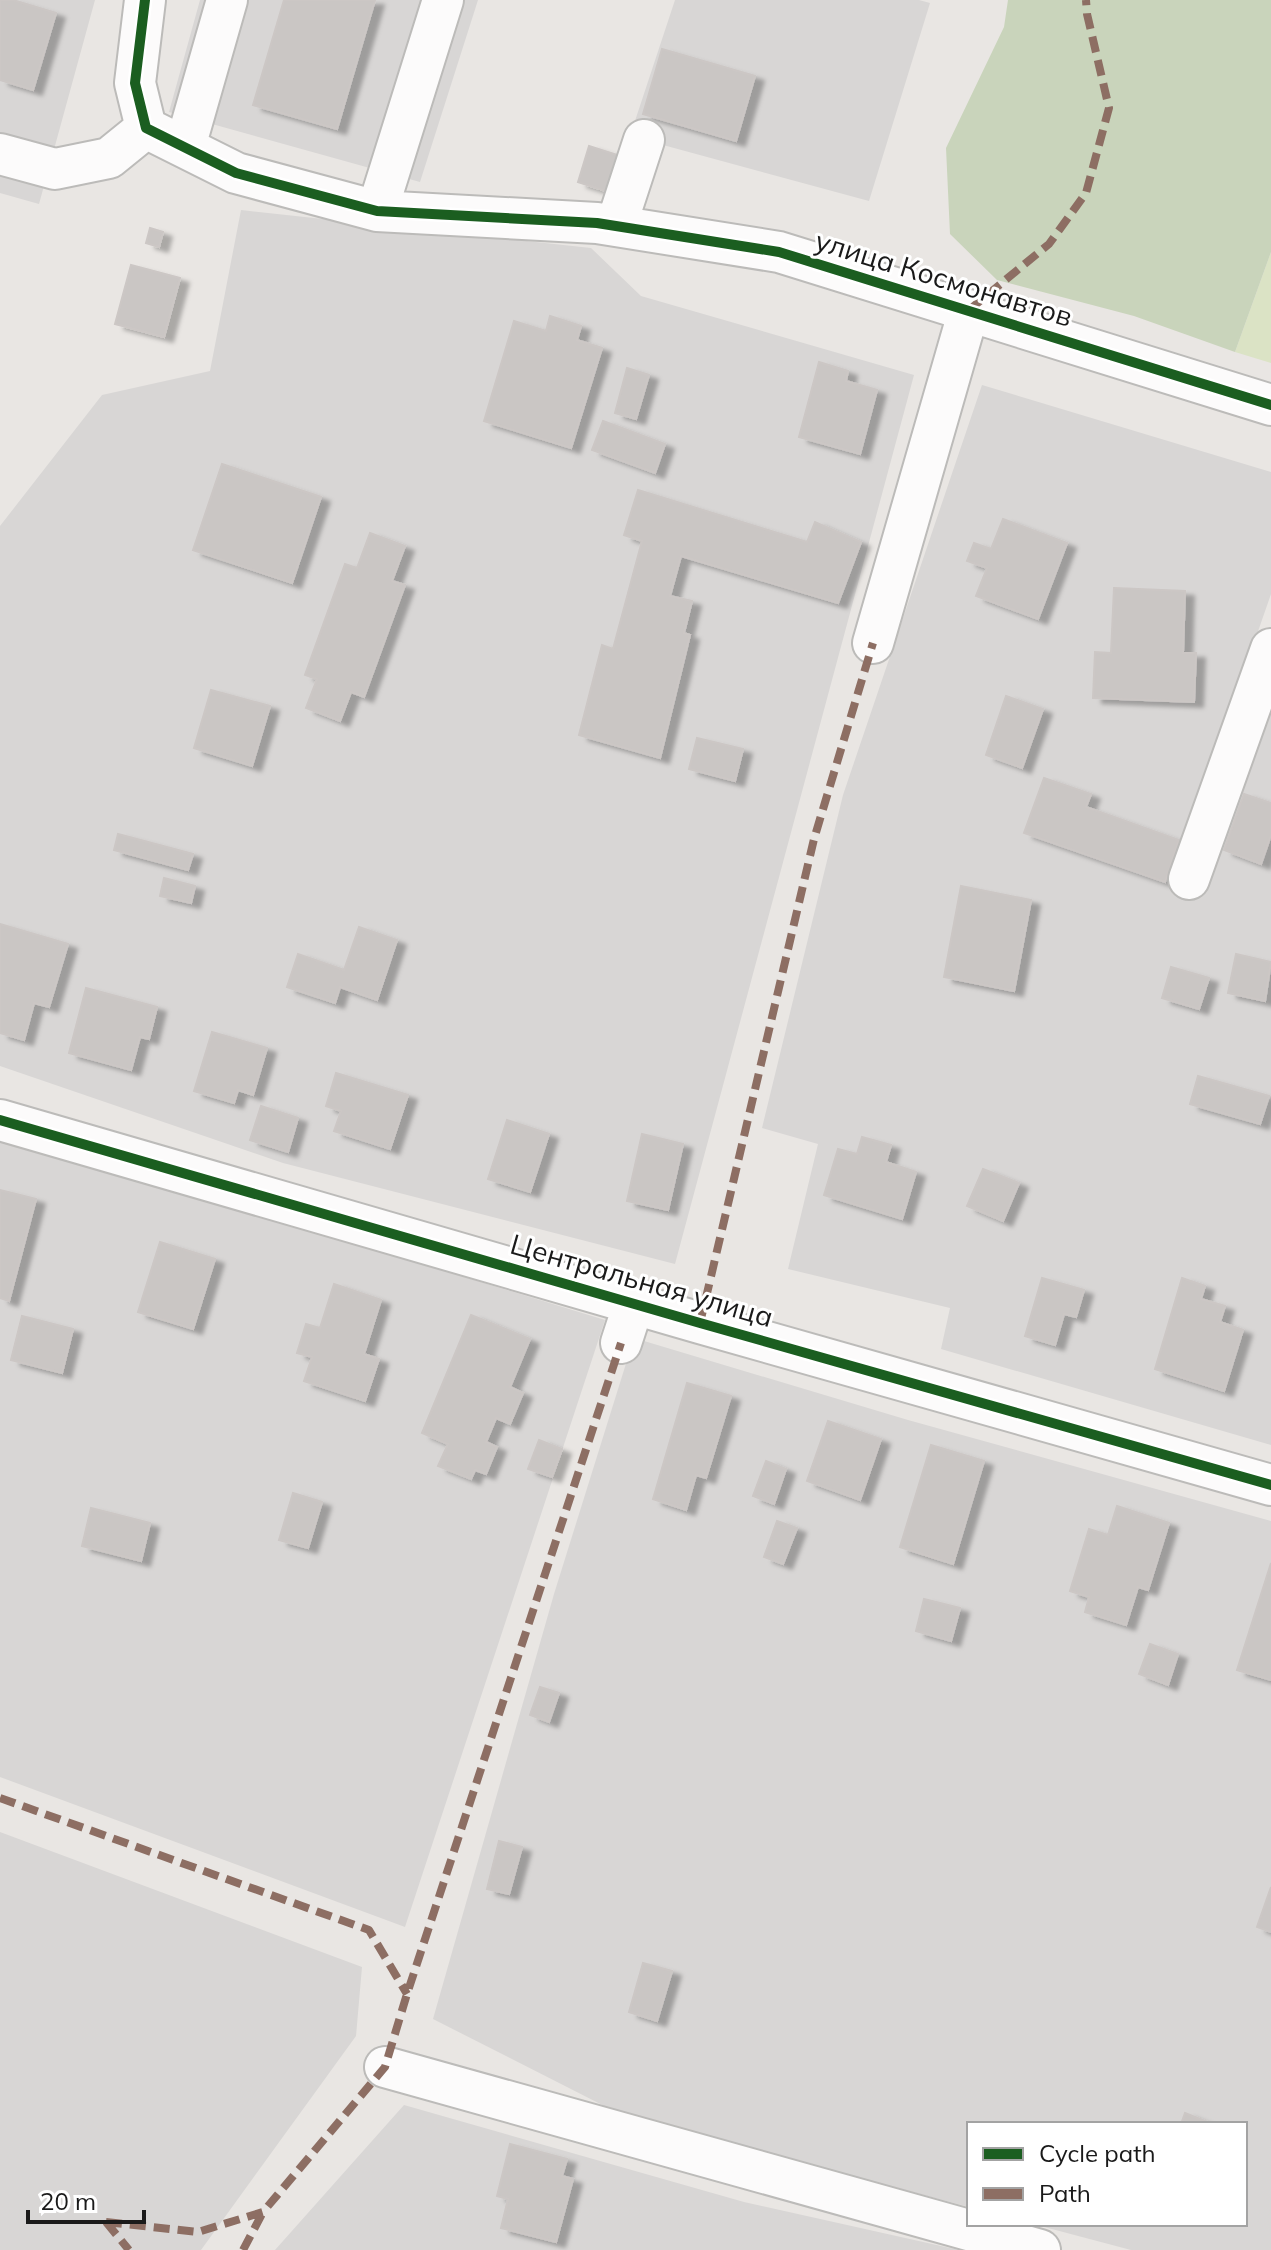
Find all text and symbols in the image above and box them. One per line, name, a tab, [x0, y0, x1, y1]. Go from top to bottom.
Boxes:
street label: улица Космонавтов	[811, 222, 1077, 334]
street label: Центральная улица	[507, 1226, 777, 1334]
legend	[967, 2122, 1247, 2226]
text: Cycle path	[1039, 2138, 1156, 2168]
scale bar	[28, 2174, 144, 2224]
text: Path	[1039, 2178, 1091, 2208]
text: 20 m	[40, 2186, 96, 2216]

